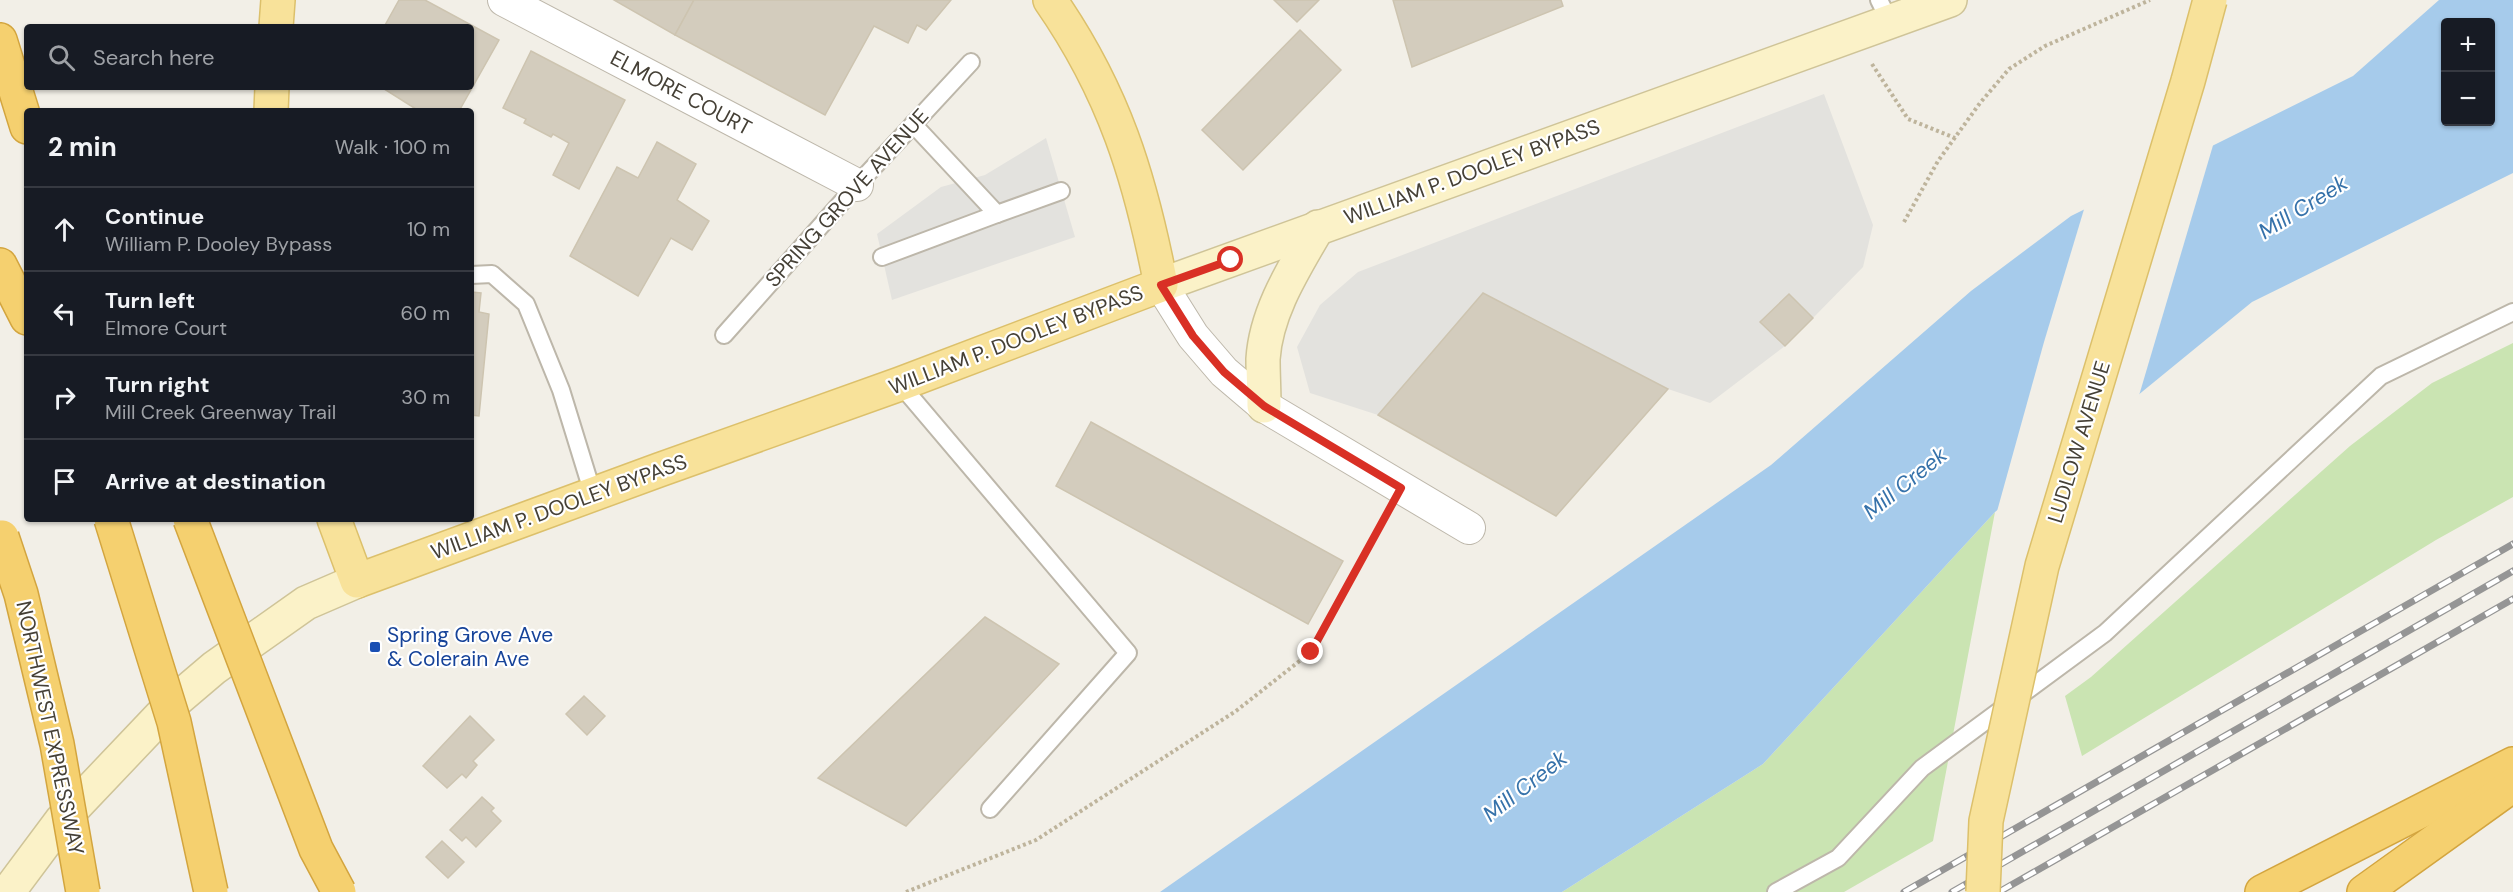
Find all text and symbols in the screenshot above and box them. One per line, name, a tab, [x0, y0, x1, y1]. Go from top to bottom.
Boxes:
map controls	[2441, 18, 2495, 126]
button: +	[2441, 18, 2495, 72]
search box	[24, 24, 474, 90]
icon: search	[45, 41, 78, 74]
text: Search here	[93, 43, 214, 72]
street label: ELMORE COURT	[606, 44, 757, 142]
button: −	[2441, 72, 2495, 126]
street label: SPRING GROVE AVENUE	[759, 103, 935, 293]
street label: WILLIAM P. DOOLEY BYPASS	[1340, 113, 1604, 231]
text: 2 min	[48, 130, 117, 164]
text: Walk · 100 m	[335, 134, 450, 160]
water label: Mill Creek	[2253, 168, 2354, 246]
text: Continue	[105, 202, 204, 231]
icon: ahead	[48, 213, 81, 246]
text: 10 m	[407, 216, 450, 242]
text: William P. Dooley Bypass	[105, 231, 332, 257]
route start	[1217, 246, 1243, 272]
street label: WILLIAM P. DOOLEY BYPASS	[885, 278, 1147, 402]
text: Turn left	[105, 286, 195, 315]
icon: left	[48, 297, 81, 330]
text: 60 m	[401, 300, 450, 326]
text: Elmore Court	[105, 315, 227, 341]
street label: LUDLOW AVENUE	[2041, 358, 2117, 526]
text: Turn right	[105, 370, 210, 399]
icon: right	[48, 381, 81, 414]
text: 30 m	[401, 384, 450, 410]
text: Mill Creek Greenway Trail	[105, 399, 336, 425]
water label: Mill Creek	[1857, 440, 1954, 526]
street label: WILLIAM P. DOOLEY BYPASS	[427, 448, 691, 566]
icon: arrive	[48, 465, 81, 498]
text: Arrive at destination	[105, 467, 326, 496]
street label: NORTHWEST EXPRESSWAY	[9, 598, 91, 858]
place label: Spring Grove Ave & Colerain Ave	[387, 621, 553, 673]
route end	[1297, 638, 1323, 664]
marker: Spring Grove Ave & Colerain Ave	[368, 640, 382, 654]
water label: Mill Creek	[1477, 743, 1574, 828]

